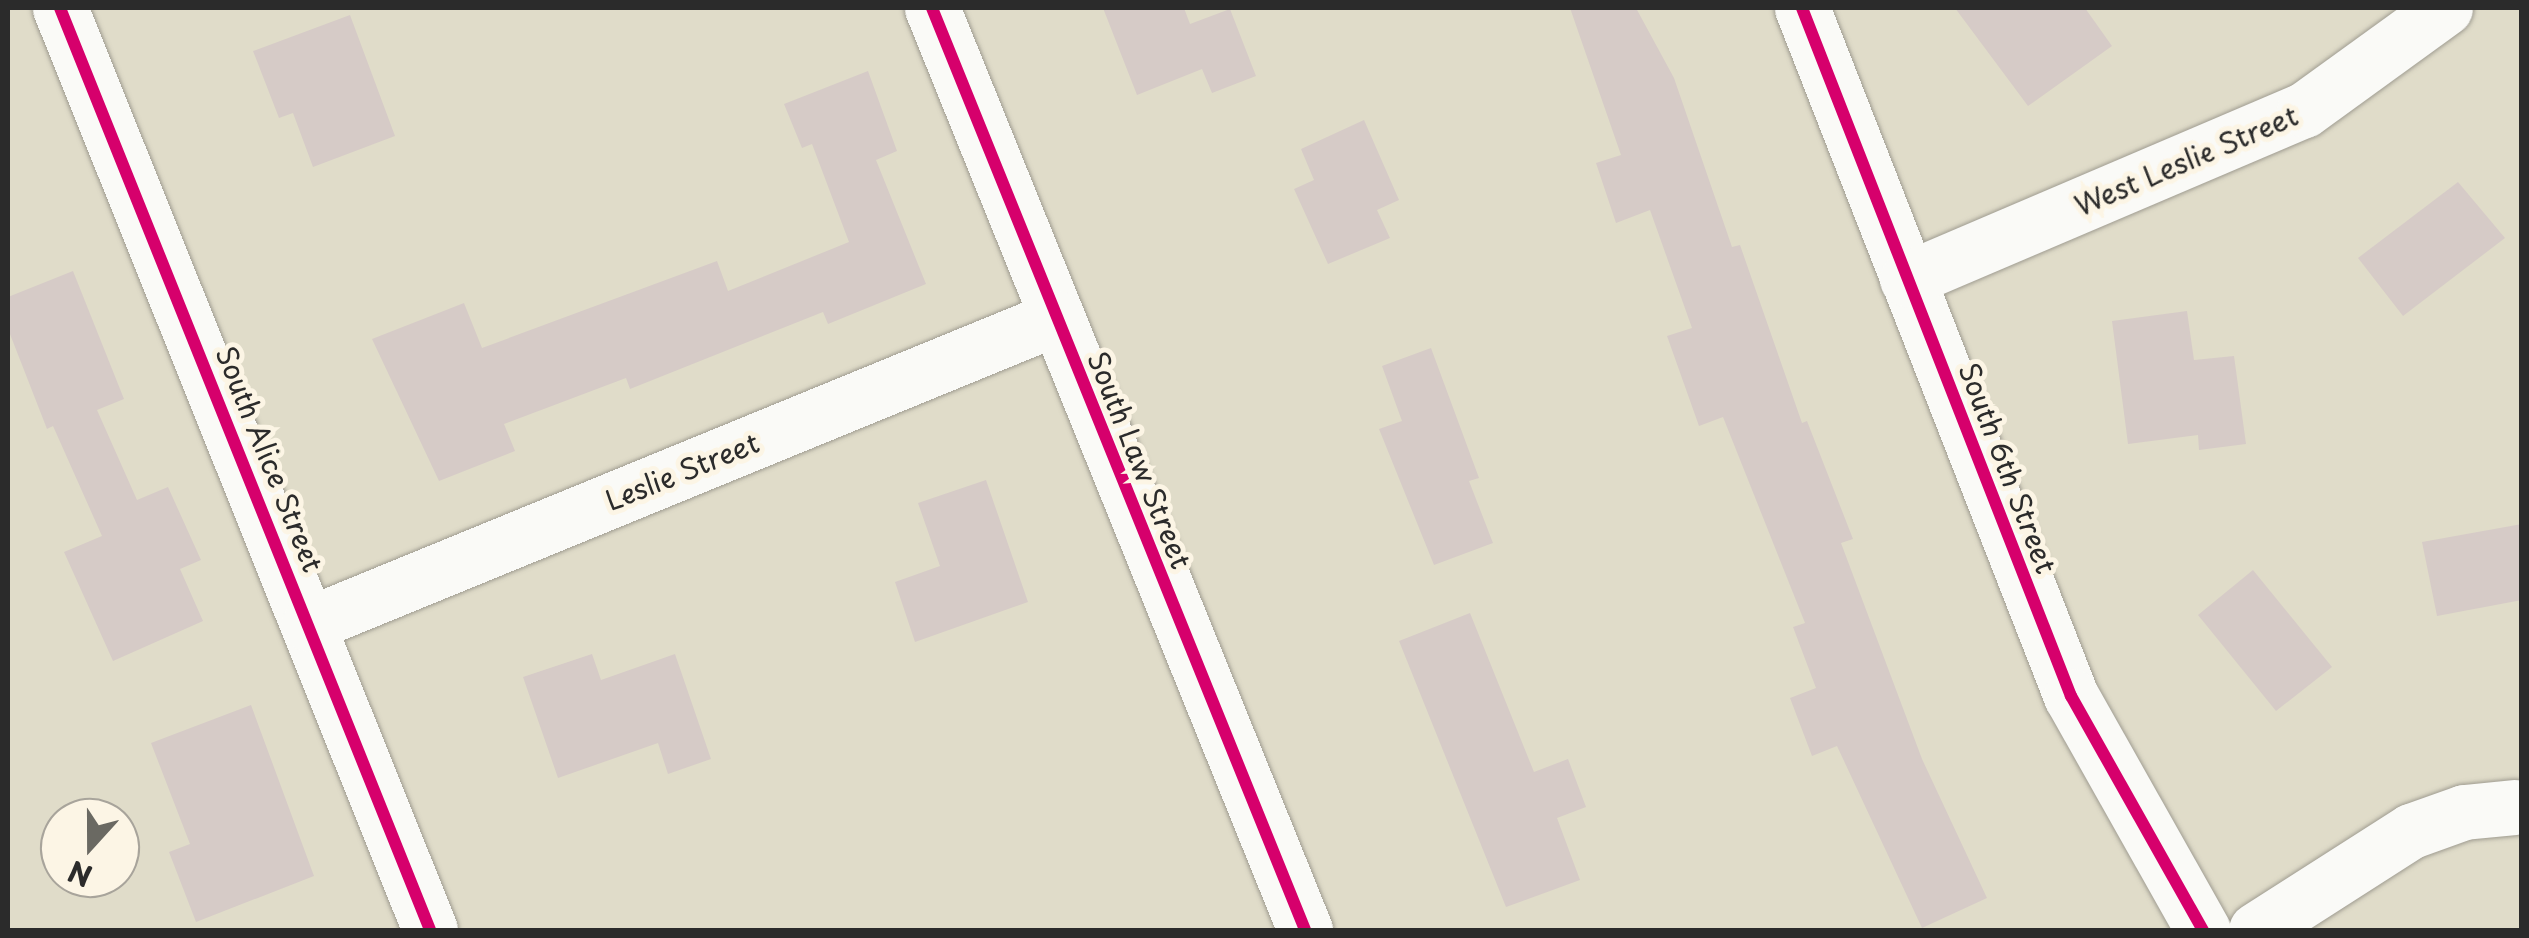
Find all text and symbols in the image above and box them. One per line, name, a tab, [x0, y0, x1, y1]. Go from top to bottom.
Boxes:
street label: West Leslie Street	[2069, 98, 2303, 222]
street label: South Alice Street	[209, 339, 331, 579]
street label: South Law Street	[1081, 346, 1199, 574]
street label: South 6th Street	[1952, 356, 2064, 580]
street label: Leslie Street	[599, 424, 765, 518]
north arrow	[40, 798, 140, 898]
text: N	[62, 851, 98, 899]

